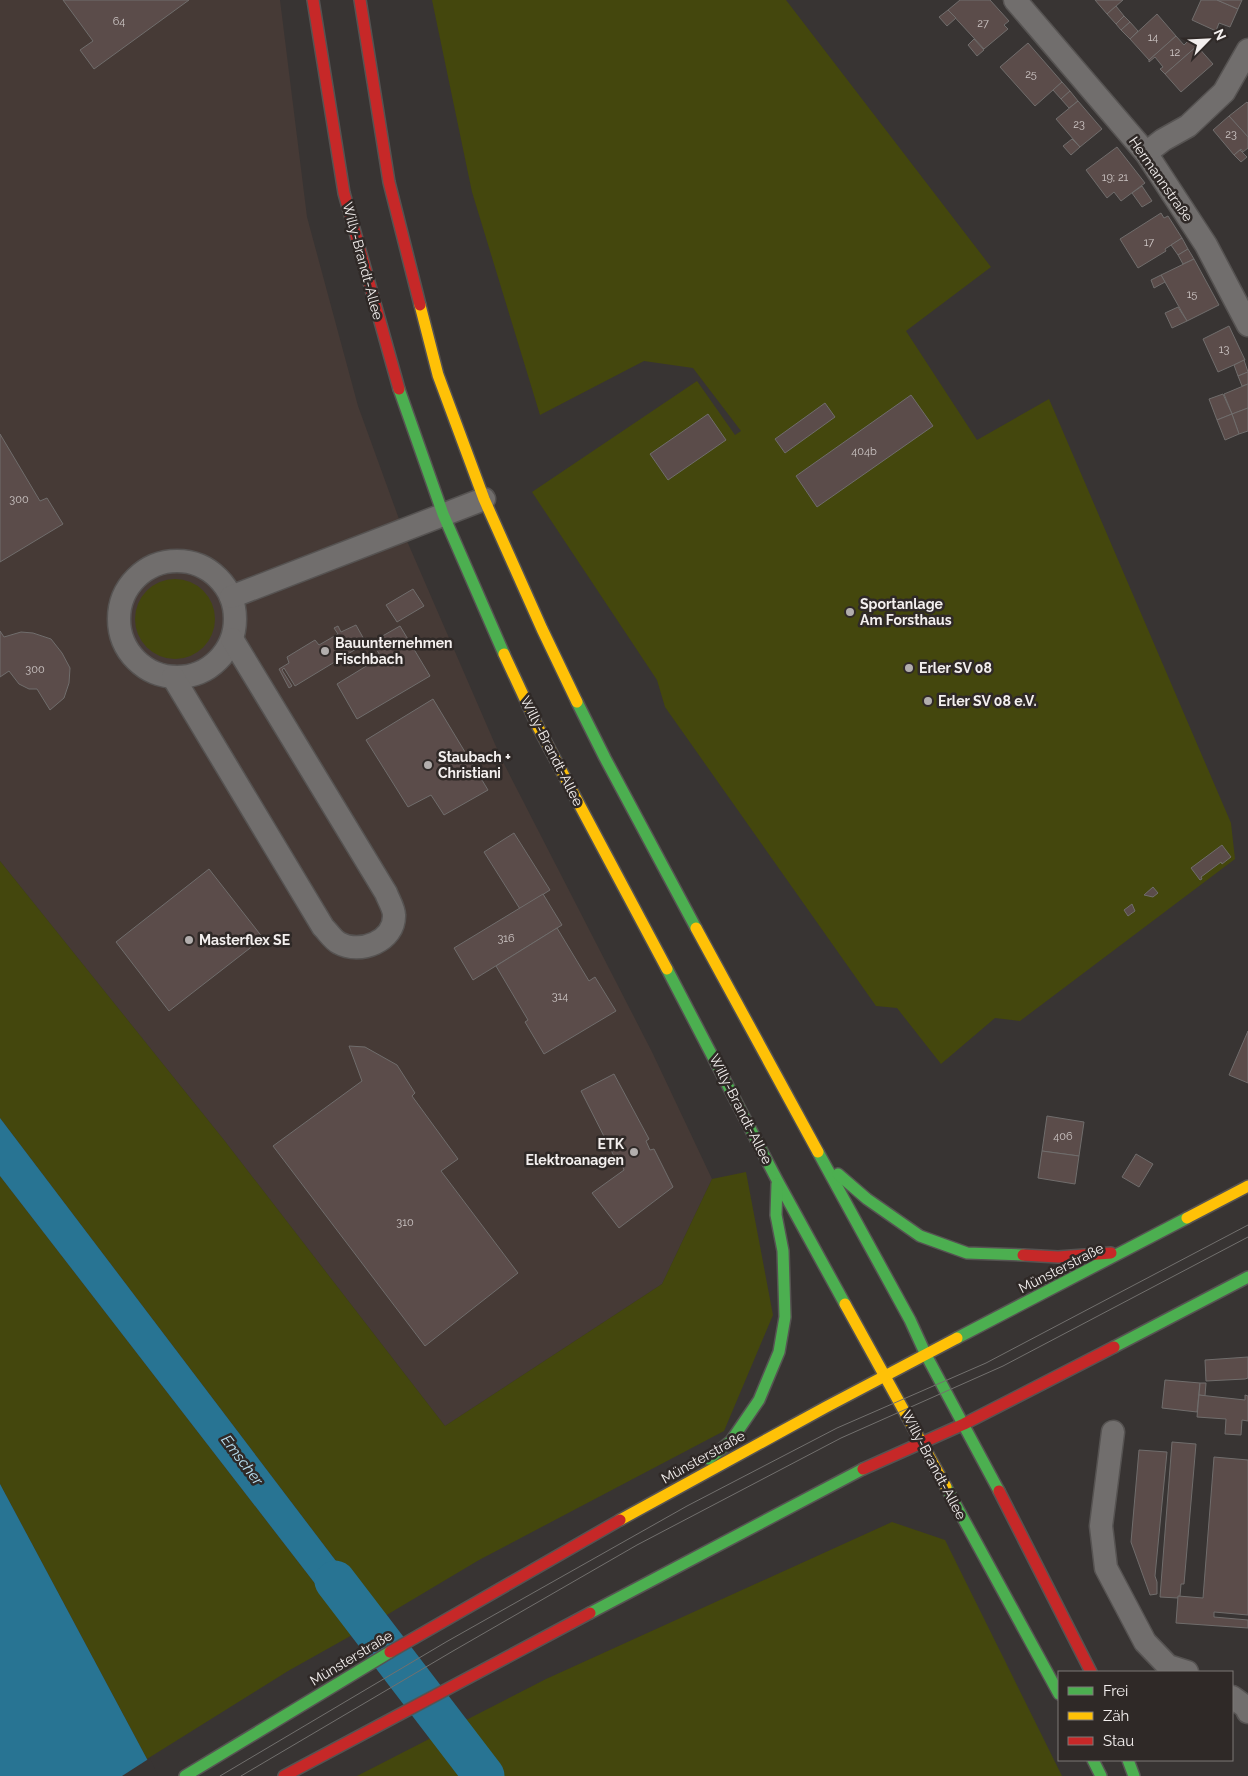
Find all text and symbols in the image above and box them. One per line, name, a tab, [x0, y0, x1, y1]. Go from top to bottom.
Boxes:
house number: 64	[113, 15, 125, 28]
north arrow	[1183, 15, 1233, 65]
house number: 27	[977, 17, 989, 30]
text: N	[1210, 27, 1229, 43]
house number: 14	[1148, 31, 1158, 44]
house number: 12	[1170, 46, 1180, 59]
house number: 25	[1025, 68, 1037, 81]
house number: 23	[1073, 118, 1085, 131]
house number: 23	[1225, 128, 1237, 141]
street label: Hermannstraße	[1126, 133, 1196, 225]
house number: 19; 21	[1102, 171, 1129, 184]
street label: Willy-Brandt-Allee	[340, 200, 386, 322]
house number: 17	[1144, 236, 1154, 249]
house number: 15	[1187, 288, 1197, 301]
house number: 13	[1219, 343, 1229, 356]
house number: 404b	[851, 445, 877, 458]
house number: 300	[9, 493, 29, 506]
place label: Sportanlage Am Forsthaus	[860, 596, 952, 628]
marker: Sportanlage Am Forsthaus	[844, 606, 856, 618]
place label: Bauunternehmen Fischbach	[335, 635, 453, 667]
marker: Bauunternehmen Fischbach	[319, 645, 331, 657]
place label: Erler SV 08	[919, 660, 992, 676]
marker: Erler SV 08	[903, 662, 915, 674]
house number: 300	[25, 663, 45, 676]
street label: Willy-Brandt-Allee	[517, 693, 587, 809]
place label: Erler SV 08 e.V.	[938, 693, 1037, 709]
marker: Erler SV 08 e.V.	[922, 695, 934, 707]
place label: Staubach + Christiani	[438, 749, 511, 781]
marker: Staubach + Christiani	[422, 759, 434, 771]
place label: Masterflex SE	[199, 932, 290, 948]
house number: 316	[497, 932, 515, 945]
marker: Masterflex SE	[183, 934, 195, 946]
house number: 314	[552, 990, 568, 1003]
street label: Willy-Brandt-Allee	[706, 1051, 776, 1167]
house number: 406	[1053, 1130, 1073, 1143]
place label: ETK Elektroanagen	[526, 1136, 625, 1168]
marker: ETK Elektroanagen	[628, 1146, 640, 1158]
house number: 310	[396, 1216, 414, 1229]
street label: Münsterstraße	[1016, 1240, 1106, 1296]
street label: Willy-Brandt-Allee	[899, 1408, 969, 1522]
street label: Münsterstraße	[658, 1427, 748, 1487]
water label: Emscher	[217, 1431, 267, 1489]
street label: Münsterstraße	[307, 1627, 395, 1689]
legend	[1058, 1671, 1233, 1761]
text: Frei	[1103, 1682, 1128, 1700]
text: Zäh	[1103, 1707, 1129, 1725]
text: Stau	[1103, 1732, 1134, 1750]

